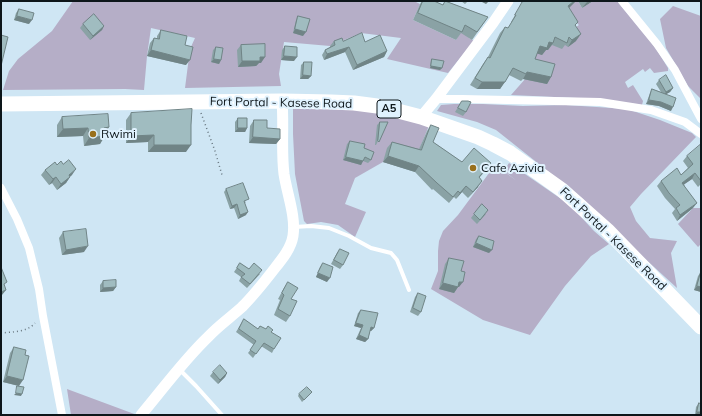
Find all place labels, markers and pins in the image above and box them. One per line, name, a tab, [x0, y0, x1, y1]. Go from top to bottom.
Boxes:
place label: Rwimi	[101, 127, 136, 141]
marker: Rwimi	[88, 129, 98, 139]
place label: Cafe Azivia	[481, 161, 544, 175]
marker: Cafe Azivia	[468, 163, 478, 173]

